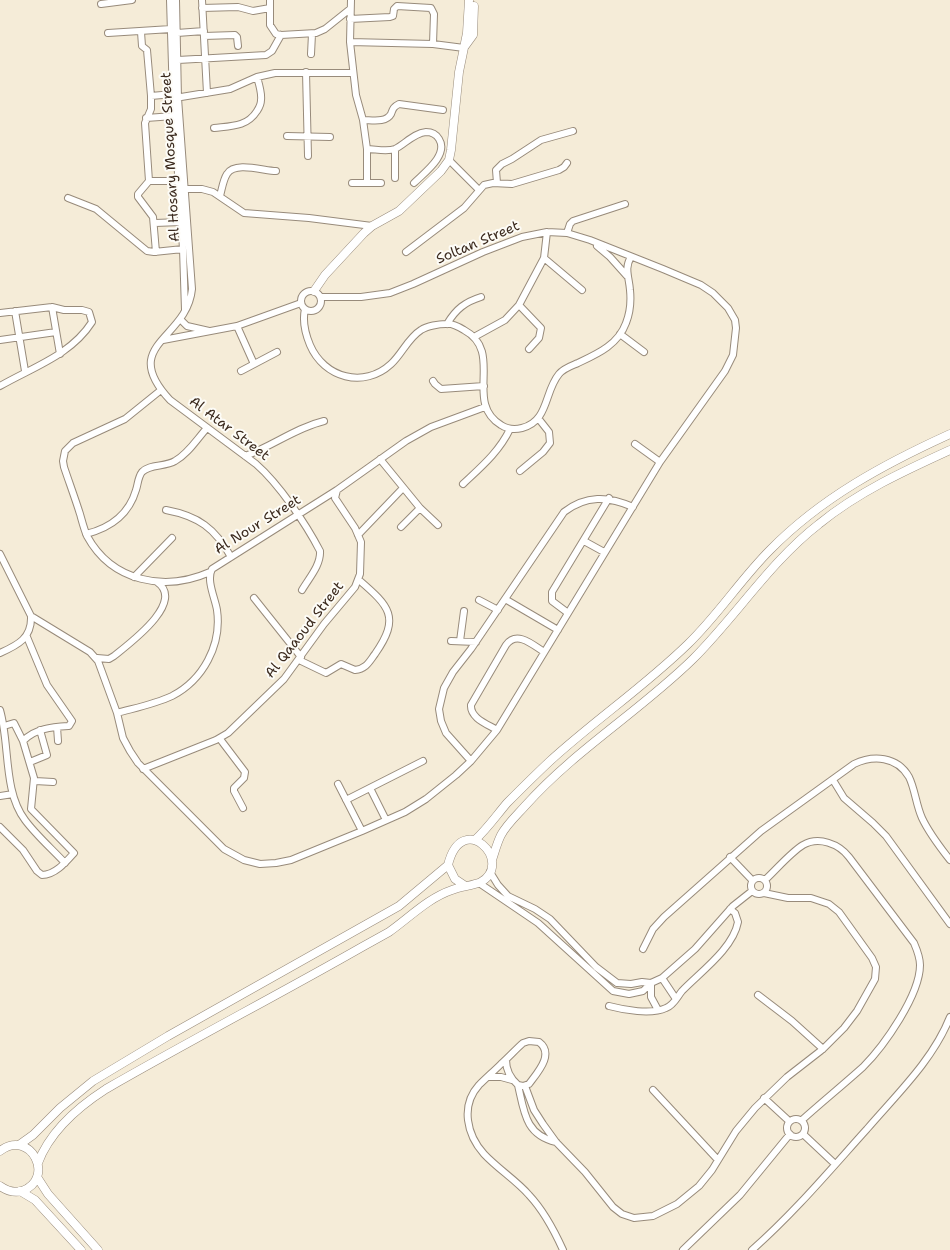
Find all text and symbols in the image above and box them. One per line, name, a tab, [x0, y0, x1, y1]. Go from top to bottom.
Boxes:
street label: Al Hosary Mosque Street	[158, 72, 184, 242]
street label: Soltan Street	[434, 218, 522, 268]
street label: Al Atar Street	[186, 393, 272, 465]
street label: Al Nour Street	[212, 492, 304, 558]
street label: Al Qaaoud Street	[262, 578, 348, 682]

